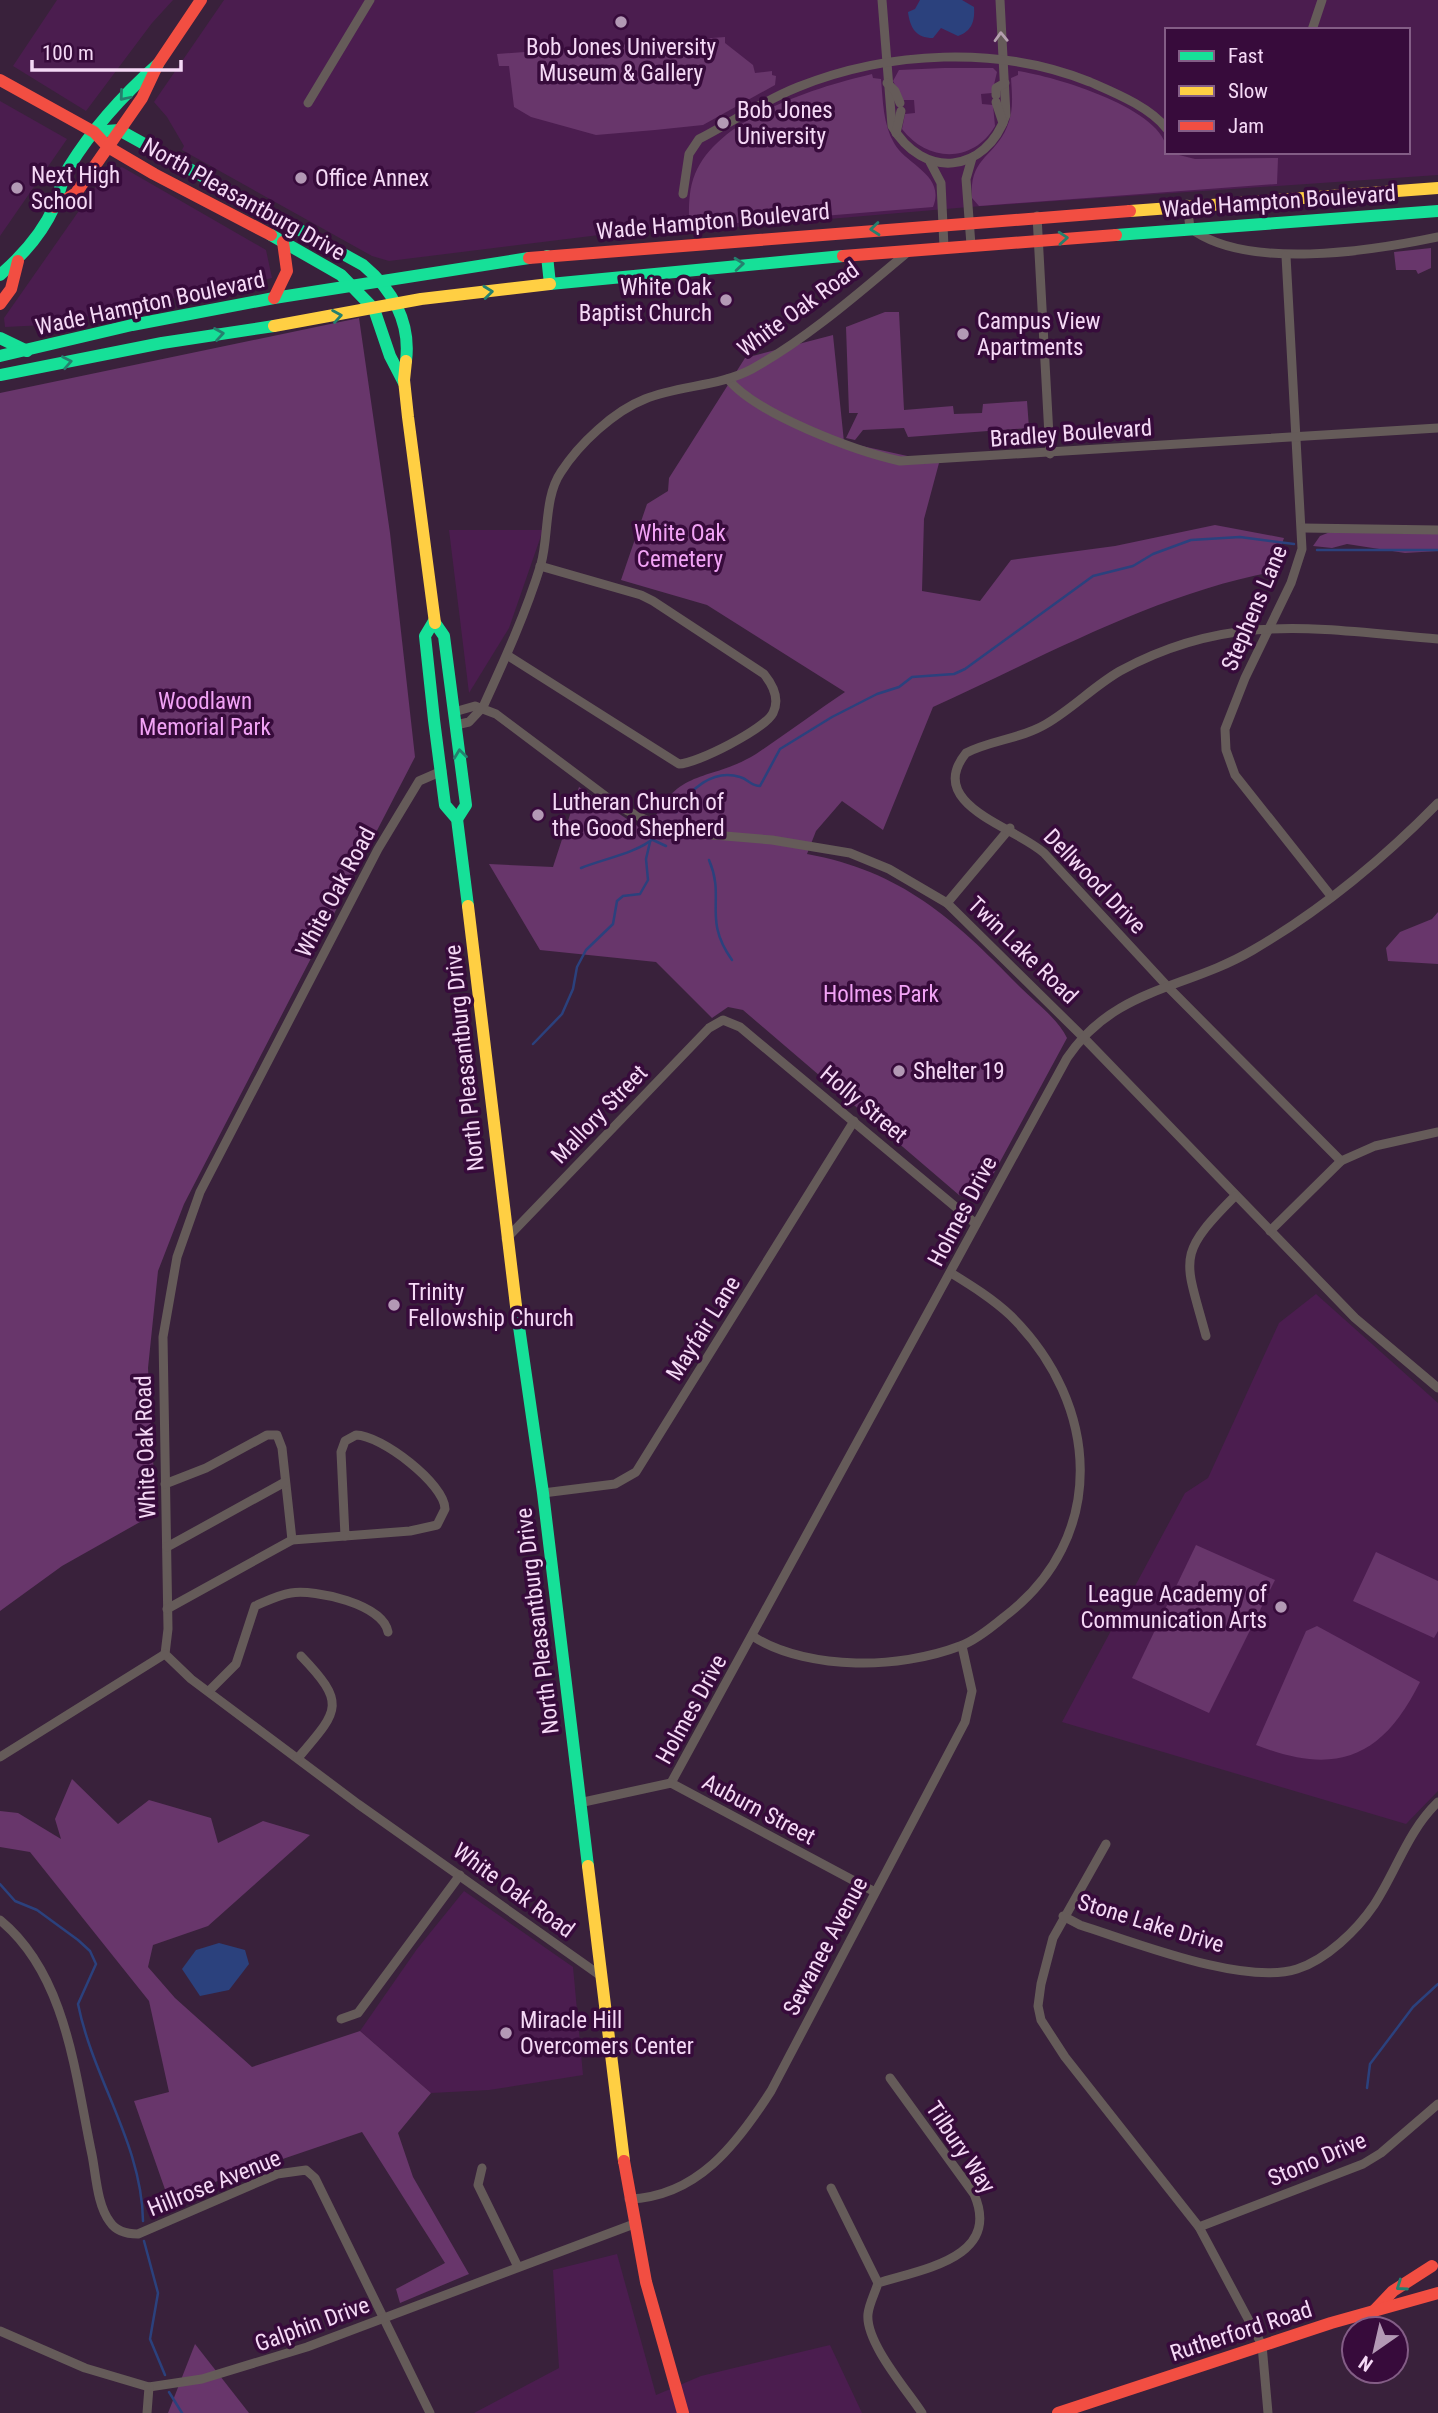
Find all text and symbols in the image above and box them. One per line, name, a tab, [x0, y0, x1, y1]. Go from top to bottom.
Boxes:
marker: Bob Jones University Museum & Gallery	[613, 14, 629, 30]
scale bar	[32, 28, 180, 72]
legend	[1165, 28, 1410, 154]
one-way arrow	[994, 31, 1009, 42]
place label: Bob Jones University Museum & Gallery	[526, 34, 716, 87]
text: 100 m	[42, 41, 94, 65]
text: Fast	[1228, 44, 1264, 68]
text: Slow	[1228, 79, 1268, 103]
one-way arrow	[120, 87, 132, 100]
place label: Bob Jones University	[737, 97, 833, 150]
text: Jam	[1228, 114, 1264, 138]
marker: Bob Jones University	[715, 115, 731, 131]
street label: North Pleasantburg Drive	[138, 132, 350, 266]
place label: Next High School	[31, 162, 120, 215]
place label: Office Annex	[315, 165, 429, 192]
marker: Office Annex	[293, 170, 309, 186]
marker: Next High School	[9, 180, 25, 196]
street label: Wade Hampton Boulevard	[1161, 180, 1397, 223]
street label: Wade Hampton Boulevard	[595, 198, 831, 245]
one-way arrow	[869, 221, 880, 236]
one-way arrow	[1058, 231, 1069, 246]
street label: White Oak Road	[732, 256, 864, 362]
one-way arrow	[734, 257, 745, 272]
street label: Wade Hampton Boulevard	[33, 266, 267, 341]
place label: White Oak Baptist Church	[579, 274, 713, 327]
one-way arrow	[483, 284, 494, 299]
marker: White Oak Baptist Church	[718, 292, 734, 308]
place label: Campus View Apartments	[977, 308, 1101, 361]
one-way arrow	[331, 309, 343, 324]
marker: Campus View Apartments	[955, 326, 971, 342]
one-way arrow	[213, 327, 225, 342]
one-way arrow	[61, 356, 73, 371]
street label: Bradley Boulevard	[989, 414, 1153, 453]
park label: White Oak Cemetery	[634, 520, 727, 573]
street label: Stephens Lane	[1216, 541, 1293, 675]
park label: Woodlawn Memorial Park	[139, 688, 272, 741]
one-way arrow	[452, 748, 467, 760]
place label: Lutheran Church of the Good Shepherd	[552, 789, 725, 842]
marker: Lutheran Church of the Good Shepherd	[530, 807, 546, 823]
street label: White Oak Road	[290, 823, 381, 962]
street label: Dellwood Drive	[1038, 823, 1151, 939]
street label: Twin Lake Road	[962, 891, 1083, 1010]
street label: North Pleasantburg Drive	[439, 943, 490, 1173]
park label: Holmes Park	[823, 981, 940, 1008]
place label: Shelter 19	[913, 1058, 1005, 1085]
street label: Mallory Street	[546, 1059, 653, 1169]
street label: Holly Street	[815, 1060, 913, 1149]
marker: Shelter 19	[891, 1063, 907, 1079]
street label: Holmes Drive	[922, 1152, 1003, 1271]
street label: Mayfair Lane	[661, 1271, 746, 1385]
place label: Trinity Fellowship Church	[408, 1279, 574, 1332]
marker: Trinity Fellowship Church	[386, 1297, 402, 1313]
street label: White Oak Road	[130, 1375, 161, 1519]
street label: North Pleasantburg Drive	[510, 1506, 565, 1736]
place label: League Academy of Communication Arts	[1080, 1581, 1268, 1634]
marker: League Academy of Communication Arts	[1273, 1599, 1289, 1615]
street label: Holmes Drive	[650, 1650, 733, 1769]
street label: Auburn Street	[698, 1768, 820, 1850]
street label: White Oak Road	[448, 1837, 580, 1943]
street label: Sewanee Avenue	[778, 1872, 873, 2020]
street label: Stone Lake Drive	[1075, 1888, 1227, 1959]
place label: Miracle Hill Overcomers Center	[520, 2007, 694, 2060]
marker: Miracle Hill Overcomers Center	[498, 2025, 514, 2041]
street label: Tilbury Way	[920, 2096, 1001, 2199]
street label: Stono Drive	[1264, 2127, 1370, 2192]
street label: Hillrose Avenue	[144, 2144, 285, 2222]
one-way arrow	[1396, 2278, 1409, 2290]
street label: Galphin Drive	[251, 2291, 373, 2358]
street label: Rutherford Road	[1167, 2296, 1316, 2367]
north arrow	[1340, 2315, 1410, 2385]
text: N	[1355, 2351, 1377, 2376]

